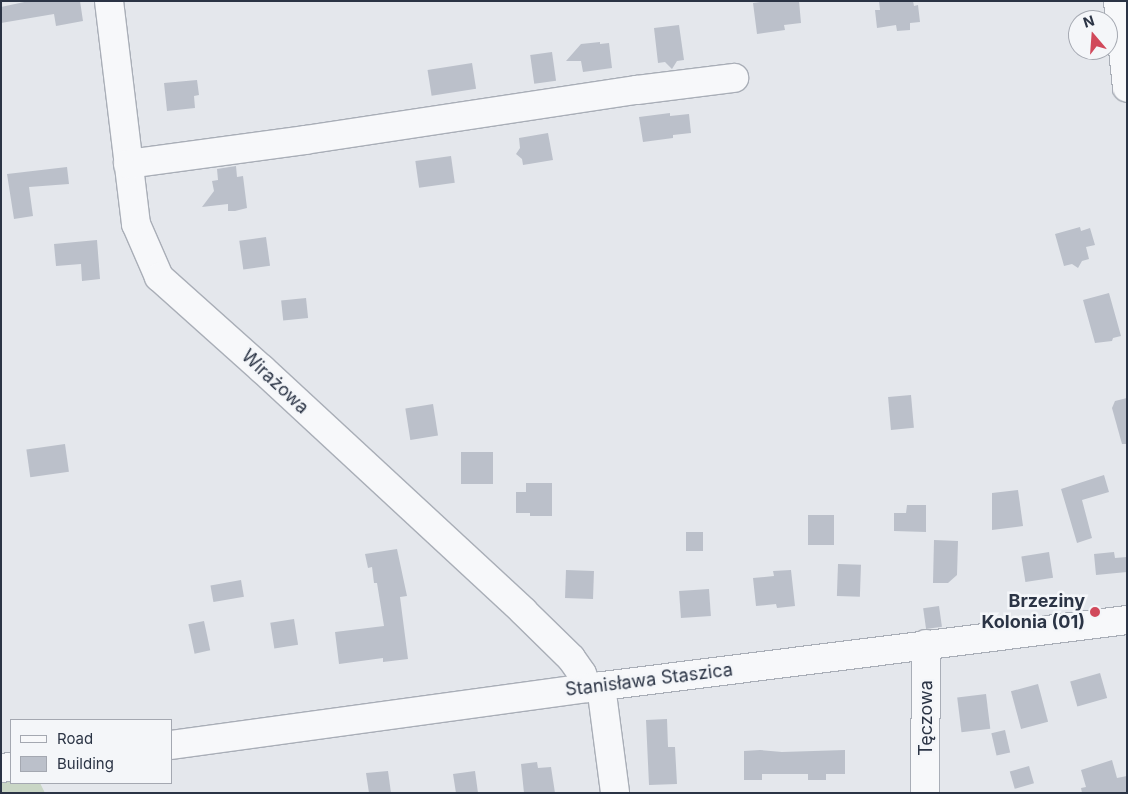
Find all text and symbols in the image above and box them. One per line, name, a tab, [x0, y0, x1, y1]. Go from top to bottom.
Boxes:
north arrow	[1068, 10, 1118, 60]
text: N	[1081, 11, 1096, 31]
street label: Wirażowa	[237, 345, 313, 419]
place label: Brzeziny Kolonia (01)	[982, 591, 1085, 634]
marker: Brzeziny Kolonia (01)	[1089, 606, 1101, 618]
street label: Stanisława Staszica	[564, 659, 734, 701]
street label: Tęczowa	[915, 680, 937, 756]
legend	[10, 719, 172, 784]
text: Road	[57, 729, 93, 748]
text: Building	[57, 754, 114, 773]

